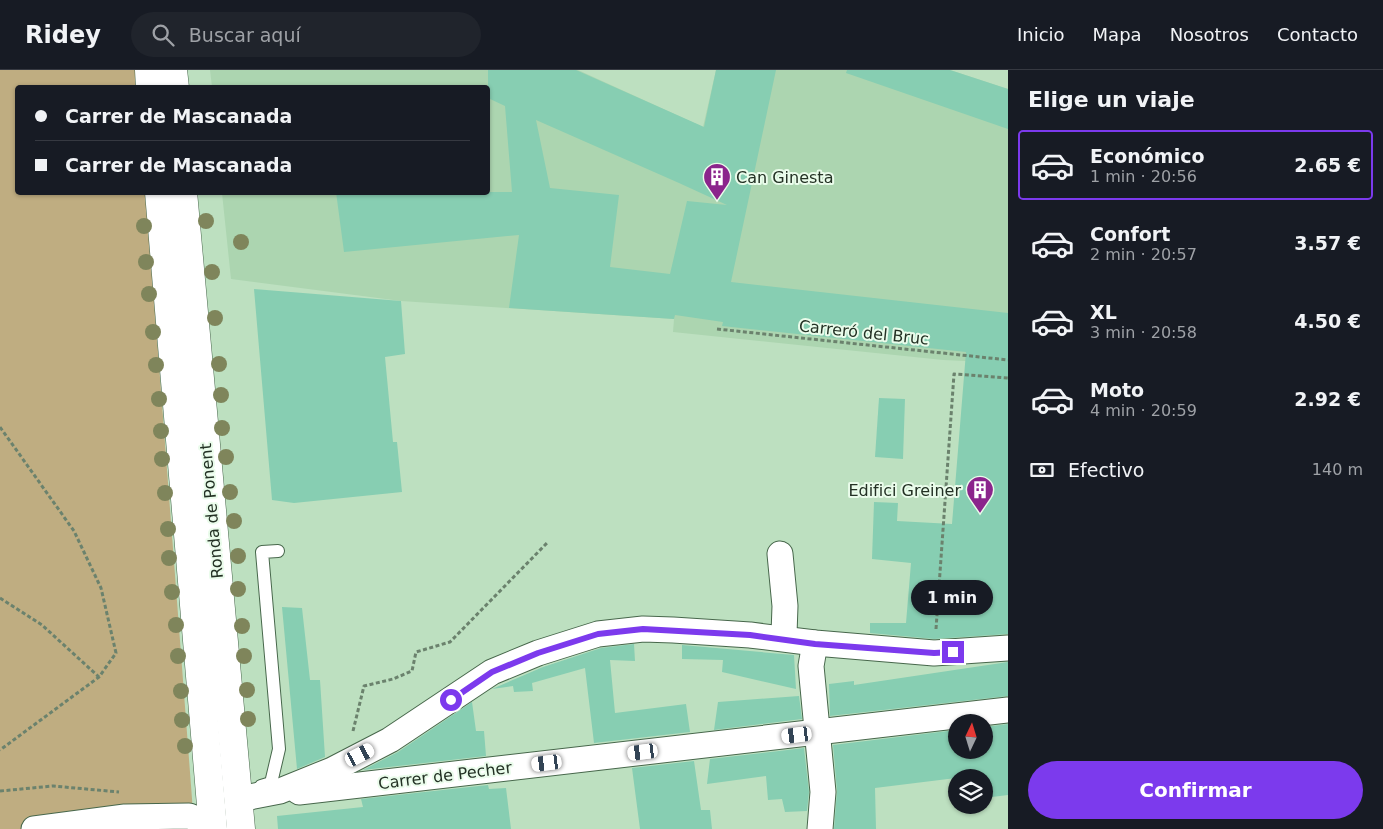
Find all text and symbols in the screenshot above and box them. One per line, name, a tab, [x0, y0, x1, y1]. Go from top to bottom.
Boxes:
search box	[131, 12, 481, 57]
text: Ridey	[25, 21, 101, 49]
icon: search	[149, 21, 177, 49]
text: Buscar aquí	[189, 24, 301, 46]
text: Inicio	[1017, 24, 1065, 45]
text: Mapa	[1093, 24, 1142, 45]
text: Nosotros	[1170, 24, 1249, 45]
text: Contacto	[1277, 24, 1358, 45]
text: Elige un viaje	[1028, 87, 1195, 112]
text: Carrer de Mascanada	[65, 105, 292, 127]
icon: car	[1030, 143, 1075, 188]
text: Económico	[1090, 145, 1205, 167]
text: Carrer de Mascanada	[65, 154, 292, 176]
text: 2.65 €	[1294, 154, 1361, 176]
building icon: Can Ginesta	[702, 162, 732, 201]
text: 1 min · 20:56	[1090, 167, 1197, 186]
place label: Can Ginesta	[736, 168, 833, 187]
icon: car	[1030, 221, 1075, 266]
text: Confort	[1090, 223, 1170, 245]
text: 3.57 €	[1294, 232, 1361, 254]
text: 2 min · 20:57	[1090, 245, 1197, 264]
icon: car	[1030, 299, 1075, 344]
text: XL	[1090, 301, 1117, 323]
text: 4.50 €	[1294, 310, 1361, 332]
street label: Carreró del Bruc	[798, 316, 930, 349]
text: 3 min · 20:58	[1090, 323, 1197, 342]
icon: car	[1030, 377, 1075, 422]
text: Moto	[1090, 379, 1144, 401]
text: 2.92 €	[1294, 388, 1361, 410]
text: 4 min · 20:59	[1090, 401, 1197, 420]
street label: Ronda de Ponent	[196, 443, 227, 579]
icon: cash	[1028, 456, 1056, 484]
text: Efectivo	[1068, 459, 1144, 481]
text: 140 m	[1312, 460, 1363, 479]
building icon: Edifici Greiner	[965, 475, 995, 514]
place label: Edifici Greiner	[848, 481, 961, 500]
callout: 1 min	[912, 580, 994, 614]
text: 1 min	[927, 588, 977, 607]
route end	[942, 641, 964, 663]
route start	[440, 689, 462, 711]
north arrow	[948, 714, 992, 759]
map controls	[948, 714, 993, 814]
car	[781, 726, 812, 744]
car	[343, 742, 376, 768]
car	[627, 743, 658, 761]
car	[531, 754, 562, 772]
street label: Carrer de Pecher	[377, 758, 513, 793]
button: Confirmar	[1028, 761, 1363, 819]
button: layers	[948, 769, 993, 814]

